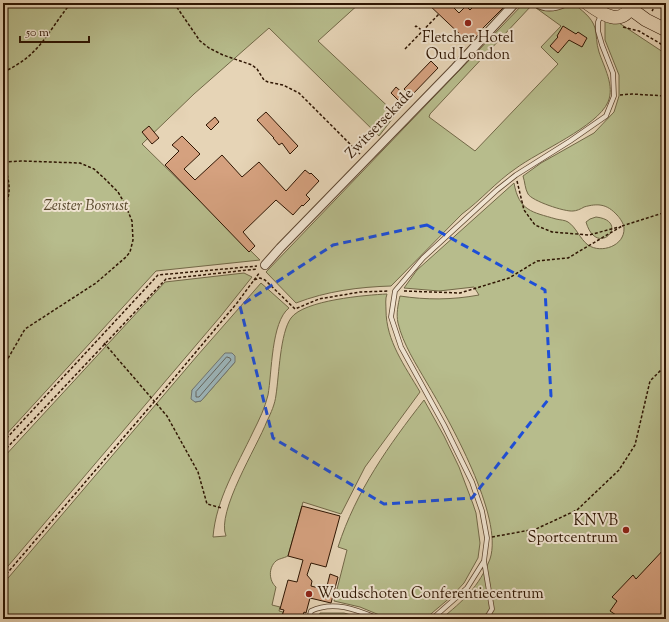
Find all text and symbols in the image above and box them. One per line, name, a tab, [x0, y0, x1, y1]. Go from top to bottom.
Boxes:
scale bar	[20, 18, 89, 44]
marker: Fletcher Hotel Oud London	[463, 18, 473, 28]
text: 50 m	[25, 24, 49, 42]
place label: Fletcher Hotel Oud London	[422, 28, 514, 66]
street label: Zwitsersekade	[341, 84, 419, 164]
park label: Zeister Bosrust	[43, 196, 129, 217]
place label: KNVB Sportcentrum	[527, 511, 619, 549]
marker: KNVB Sportcentrum	[621, 525, 631, 535]
place label: Woudschoten Conferentiecentrum	[317, 584, 544, 605]
marker: Woudschoten Conferentiecentrum	[304, 589, 314, 599]

